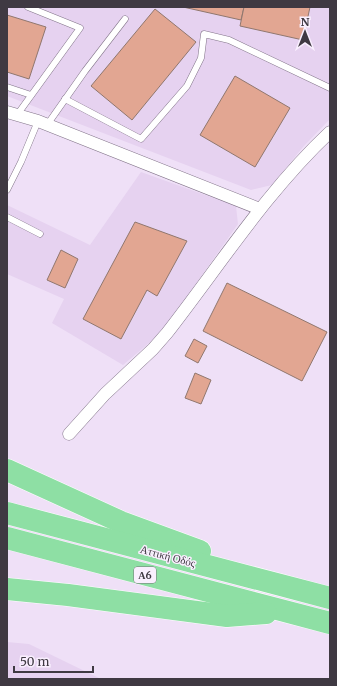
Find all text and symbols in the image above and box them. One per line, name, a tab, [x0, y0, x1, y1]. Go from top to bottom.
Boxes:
north arrow	[285, 12, 325, 52]
text: N	[301, 15, 310, 29]
street label: Αττική Οδός	[139, 542, 198, 570]
road number: Α6	[134, 567, 156, 583]
scale bar	[14, 648, 93, 674]
text: 50 m	[20, 654, 49, 669]

